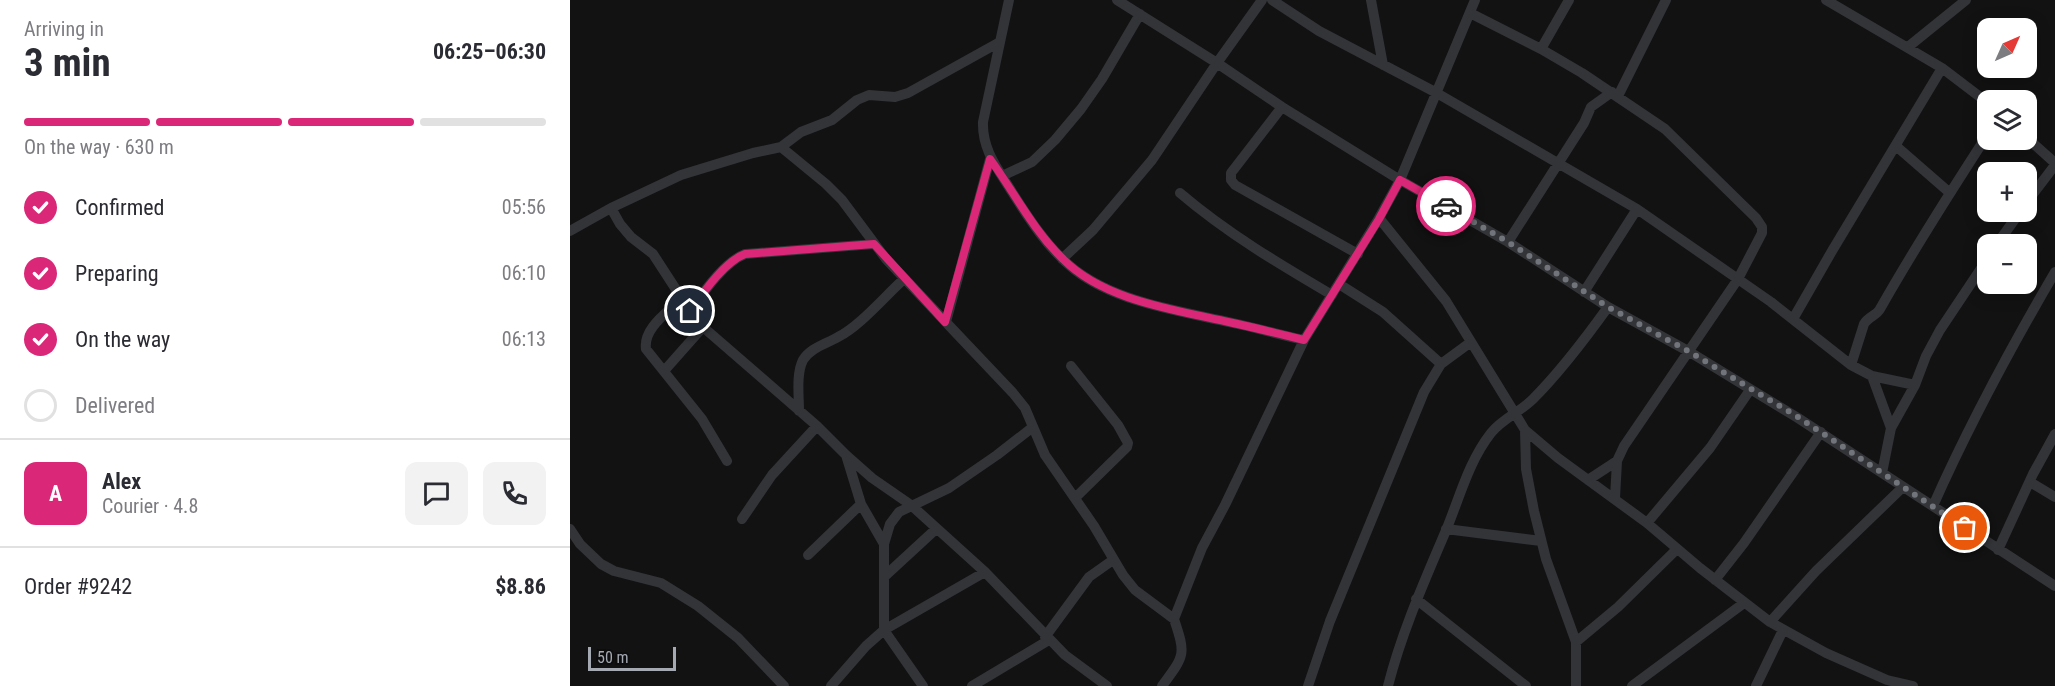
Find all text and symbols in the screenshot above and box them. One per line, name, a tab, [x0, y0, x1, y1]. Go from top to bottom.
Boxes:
text: Arriving in	[24, 17, 104, 41]
north arrow	[1977, 18, 2037, 78]
map controls	[1977, 18, 2037, 294]
text: 06:25–06:30	[433, 39, 546, 64]
text: 3 min	[24, 40, 111, 86]
button: layers	[1977, 90, 2037, 150]
text: On the way · 630 m	[24, 135, 174, 159]
button: +	[1977, 162, 2037, 222]
courier	[1416, 176, 1476, 236]
icon: car	[1430, 190, 1463, 223]
icon: check	[24, 191, 57, 224]
text: Confirmed	[75, 195, 164, 220]
text: 05:56	[502, 195, 546, 219]
button: −	[1977, 234, 2037, 294]
icon: check	[24, 257, 57, 290]
text: Preparing	[75, 261, 159, 286]
text: 06:10	[502, 261, 546, 285]
pin	[664, 285, 715, 336]
icon: home	[673, 294, 706, 327]
icon: check	[24, 323, 57, 356]
text: On the way	[75, 327, 170, 352]
text: 06:13	[502, 327, 546, 351]
text: Delivered	[75, 393, 155, 418]
button: chat	[405, 462, 468, 525]
button: phone	[483, 462, 546, 525]
text: Alex	[102, 469, 141, 494]
text: A	[49, 481, 62, 506]
text: Courier · 4.8	[102, 494, 198, 518]
pin	[1939, 502, 1990, 553]
icon: bag	[1948, 511, 1981, 544]
text: Order #9242	[24, 574, 132, 599]
text: $8.86	[495, 574, 546, 599]
scale bar	[588, 644, 676, 672]
text: 50 m	[597, 648, 629, 667]

